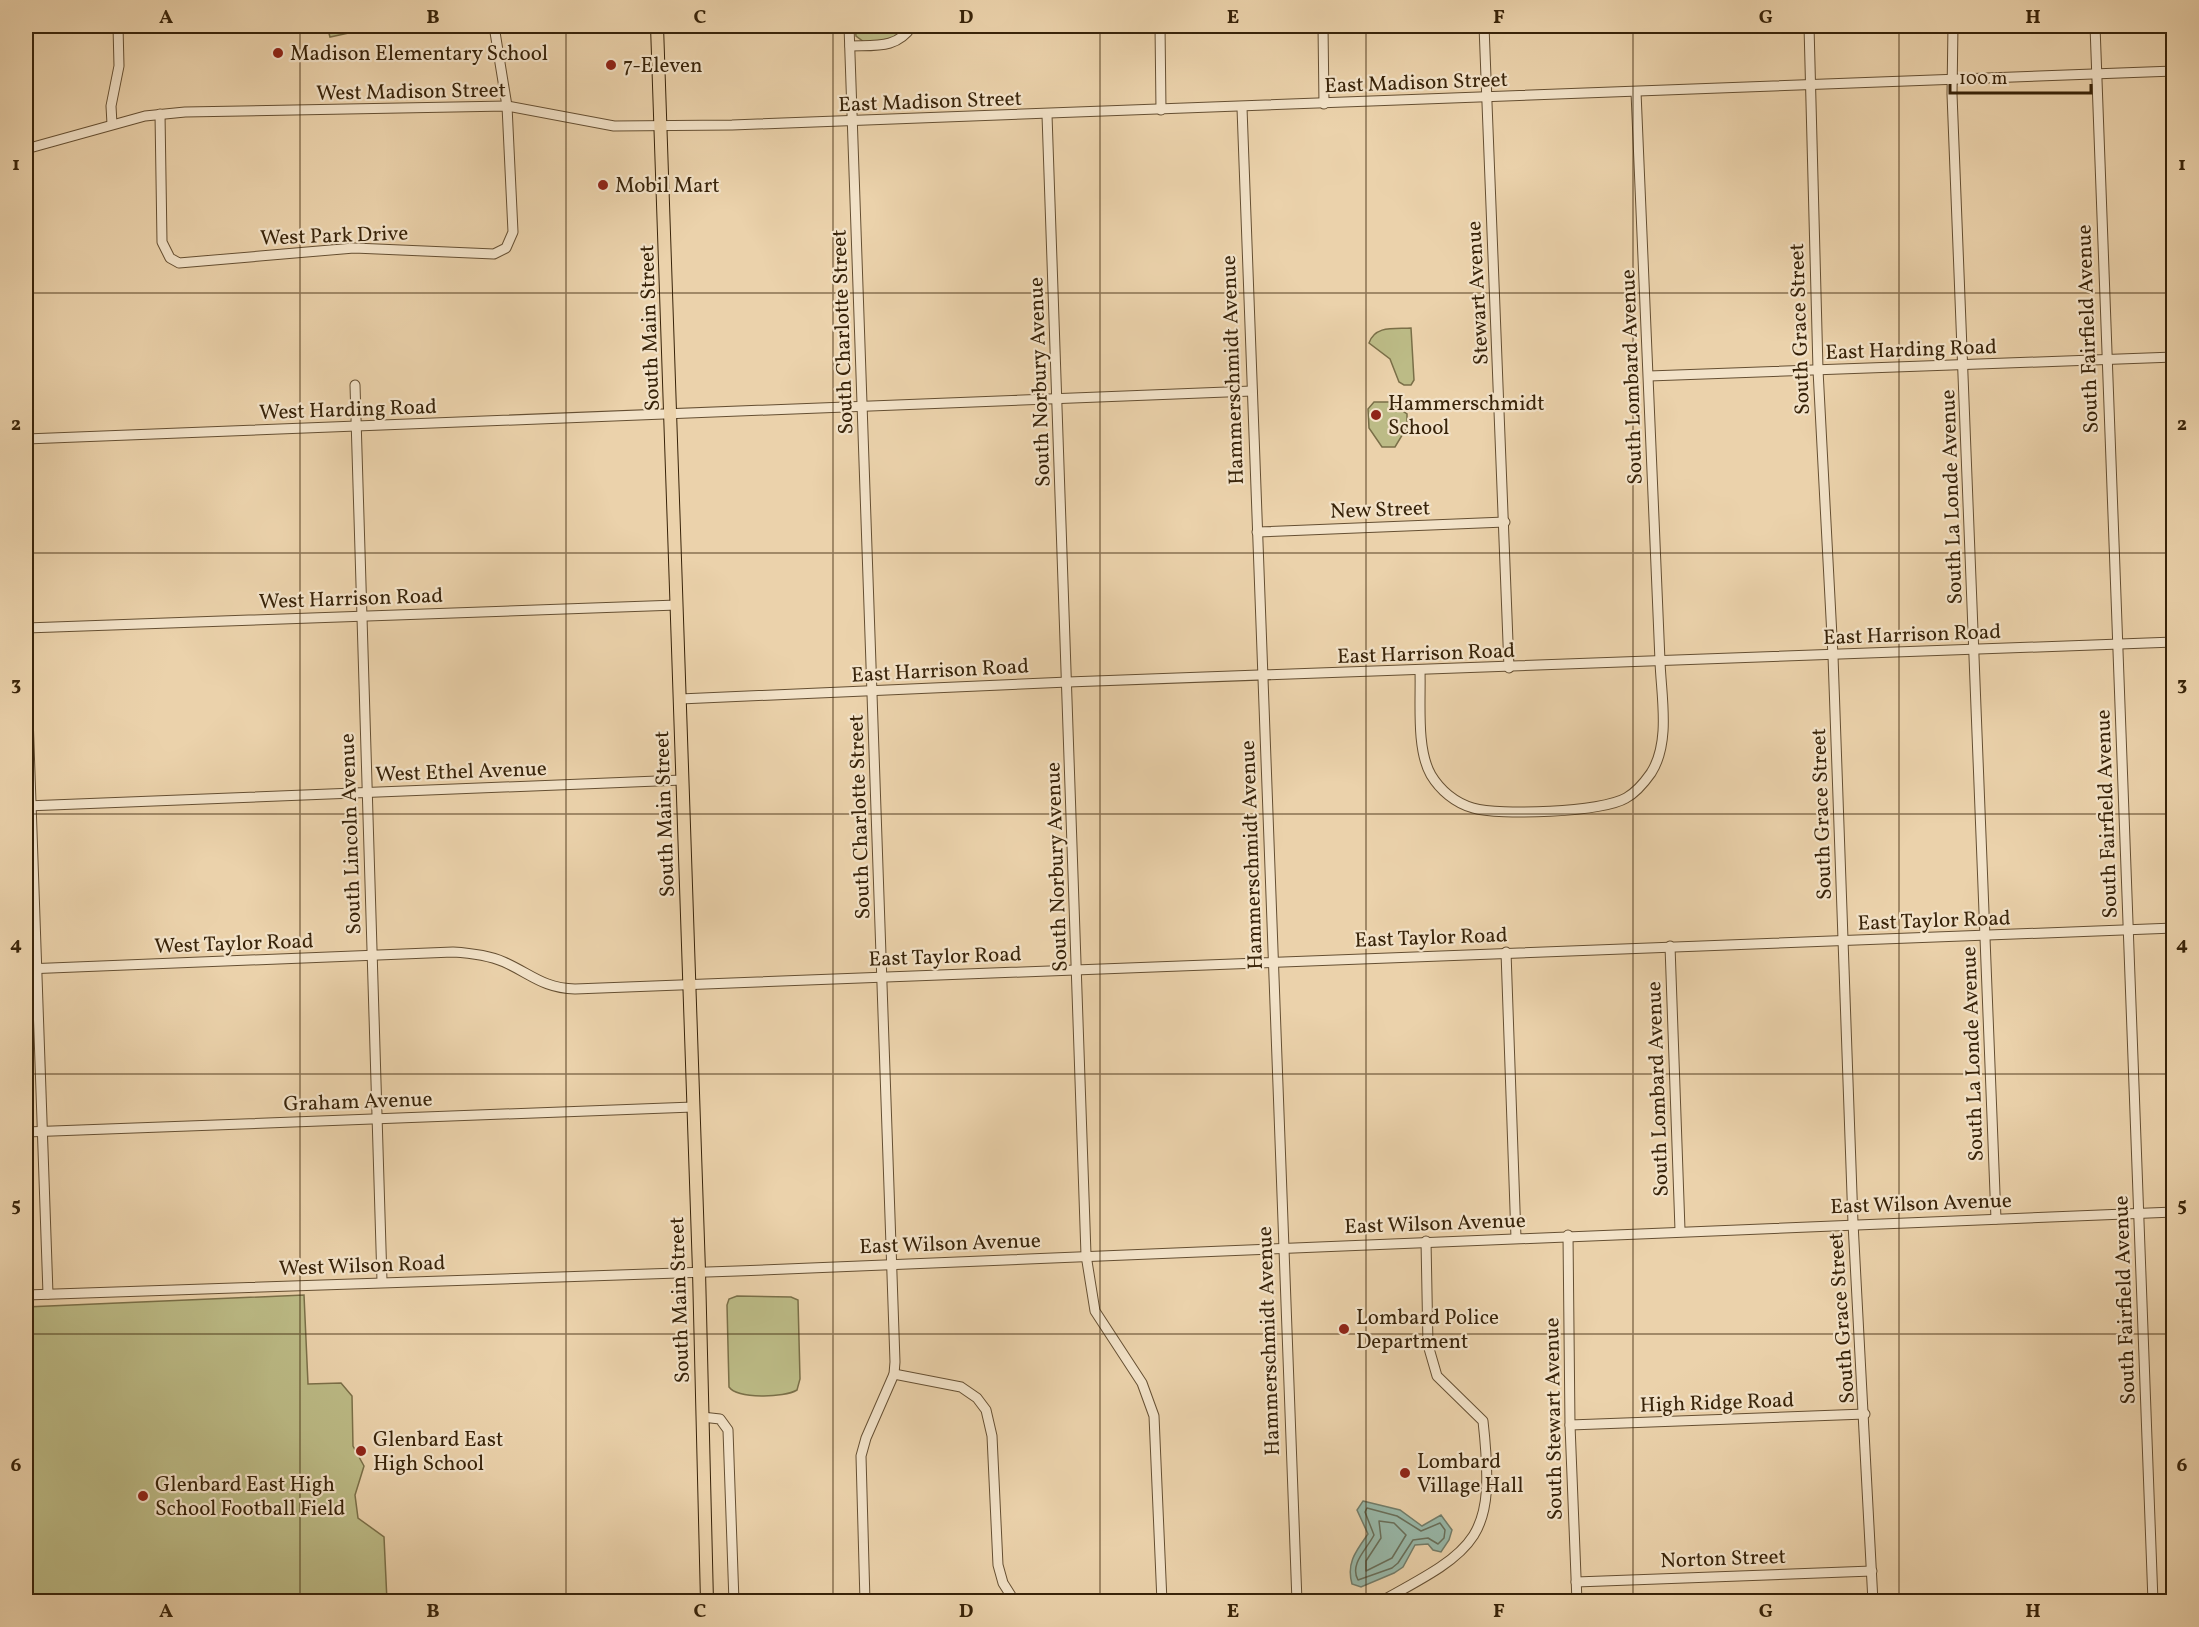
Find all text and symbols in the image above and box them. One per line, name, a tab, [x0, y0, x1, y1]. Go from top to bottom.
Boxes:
text: A	[159, 4, 173, 32]
text: B	[426, 4, 440, 32]
text: C	[694, 4, 707, 32]
text: D	[959, 4, 973, 32]
text: E	[1227, 4, 1239, 32]
text: F	[1493, 4, 1505, 32]
text: G	[1759, 4, 1773, 32]
text: H	[2025, 4, 2041, 32]
place label: Madison Elementary School	[290, 40, 548, 69]
marker: Madison Elementary School	[271, 46, 285, 60]
place label: 7-Eleven	[623, 52, 703, 81]
scale bar	[1950, 57, 2091, 95]
marker: 7-Eleven	[604, 58, 618, 72]
street label: East Madison Street	[1324, 66, 1508, 101]
text: 100 m	[1959, 67, 2008, 92]
street label: West Madison Street	[316, 76, 506, 109]
street label: East Madison Street	[838, 85, 1022, 120]
text: 1	[12, 151, 20, 179]
text: 1	[2178, 151, 2186, 179]
place label: Mobil Mart	[615, 172, 720, 201]
marker: Mobil Mart	[596, 178, 610, 192]
street label: West Park Drive	[259, 219, 409, 254]
street label: Stewart Avenue	[1460, 220, 1497, 366]
street label: South Fairfield Avenue	[2070, 224, 2107, 434]
street label: South Charlotte Street	[825, 229, 862, 435]
street label: South Grace Street	[1783, 243, 1818, 415]
street label: South Main Street	[633, 244, 668, 412]
street label: Hammerschmidt Avenue	[1215, 255, 1252, 485]
street label: South Lombard Avenue	[1614, 269, 1651, 485]
street label: South Norbury Avenue	[1022, 276, 1059, 487]
street label: East Harding Road	[1825, 333, 1997, 368]
street label: South La Londe Avenue	[1934, 389, 1971, 605]
place label: Hammerschmidt School	[1388, 390, 1545, 443]
street label: West Harding Road	[259, 393, 438, 428]
marker: Hammerschmidt School	[1369, 408, 1383, 422]
text: 2	[11, 411, 21, 439]
text: 2	[2177, 411, 2187, 439]
street label: New Street	[1329, 494, 1431, 527]
street label: West Harrison Road	[258, 582, 444, 617]
street label: East Harrison Road	[1823, 618, 2002, 653]
street label: East Harrison Road	[1337, 637, 1516, 672]
street label: East Harrison Road	[850, 652, 1030, 691]
text: 3	[11, 671, 21, 699]
text: 3	[2177, 671, 2187, 699]
street label: South Fairfield Avenue	[2089, 709, 2126, 919]
street label: South Charlotte Street	[842, 714, 879, 920]
street label: South Grace Street	[1805, 728, 1840, 900]
street label: South Main Street	[648, 730, 683, 898]
street label: South Lincoln Avenue	[333, 733, 370, 935]
street label: Hammerschmidt Avenue	[1234, 740, 1271, 970]
street label: West Ethel Avenue	[375, 755, 547, 790]
street label: South Norbury Avenue	[1039, 761, 1076, 972]
street label: East Taylor Road	[1857, 904, 2011, 939]
street label: East Taylor Road	[1354, 921, 1508, 956]
street label: West Taylor Road	[154, 927, 314, 962]
text: 4	[10, 931, 22, 959]
text: 4	[2176, 931, 2188, 959]
street label: East Taylor Road	[868, 940, 1022, 975]
street label: South La Londe Avenue	[1955, 946, 1992, 1162]
street label: South Lombard Avenue	[1640, 981, 1677, 1197]
street label: Graham Avenue	[283, 1085, 433, 1120]
street label: East Wilson Avenue	[1830, 1187, 2012, 1222]
text: 5	[11, 1192, 21, 1220]
text: 5	[2177, 1192, 2187, 1220]
street label: South Fairfield Avenue	[2107, 1195, 2144, 1405]
street label: East Wilson Avenue	[1344, 1207, 1526, 1242]
street label: South Main Street	[663, 1216, 698, 1384]
street label: Hammerschmidt Avenue	[1251, 1226, 1288, 1456]
street label: East Wilson Avenue	[859, 1227, 1041, 1262]
street label: South Grace Street	[1822, 1231, 1863, 1405]
street label: West Wilson Road	[278, 1249, 446, 1284]
place label: Lombard Police Department	[1356, 1304, 1499, 1357]
street label: South Stewart Avenue	[1538, 1317, 1571, 1521]
marker: Lombard Police Department	[1337, 1322, 1351, 1336]
street label: High Ridge Road	[1639, 1386, 1795, 1421]
place label: Glenbard East High School	[373, 1426, 503, 1479]
marker: Glenbard East High School	[354, 1444, 368, 1458]
place label: Lombard Village Hall	[1417, 1448, 1523, 1501]
text: 6	[11, 1452, 22, 1480]
text: 6	[2177, 1452, 2188, 1480]
marker: Lombard Village Hall	[1398, 1466, 1412, 1480]
place label: Glenbard East High School Football Field	[155, 1471, 345, 1524]
marker: Glenbard East High School Football Field	[136, 1489, 150, 1503]
street label: Norton Street	[1660, 1543, 1786, 1576]
text: A	[159, 1598, 173, 1626]
text: B	[426, 1598, 440, 1626]
text: C	[694, 1598, 707, 1626]
text: D	[959, 1598, 973, 1626]
text: E	[1227, 1598, 1239, 1626]
text: F	[1493, 1598, 1505, 1626]
text: G	[1759, 1598, 1773, 1626]
text: H	[2025, 1598, 2041, 1626]

